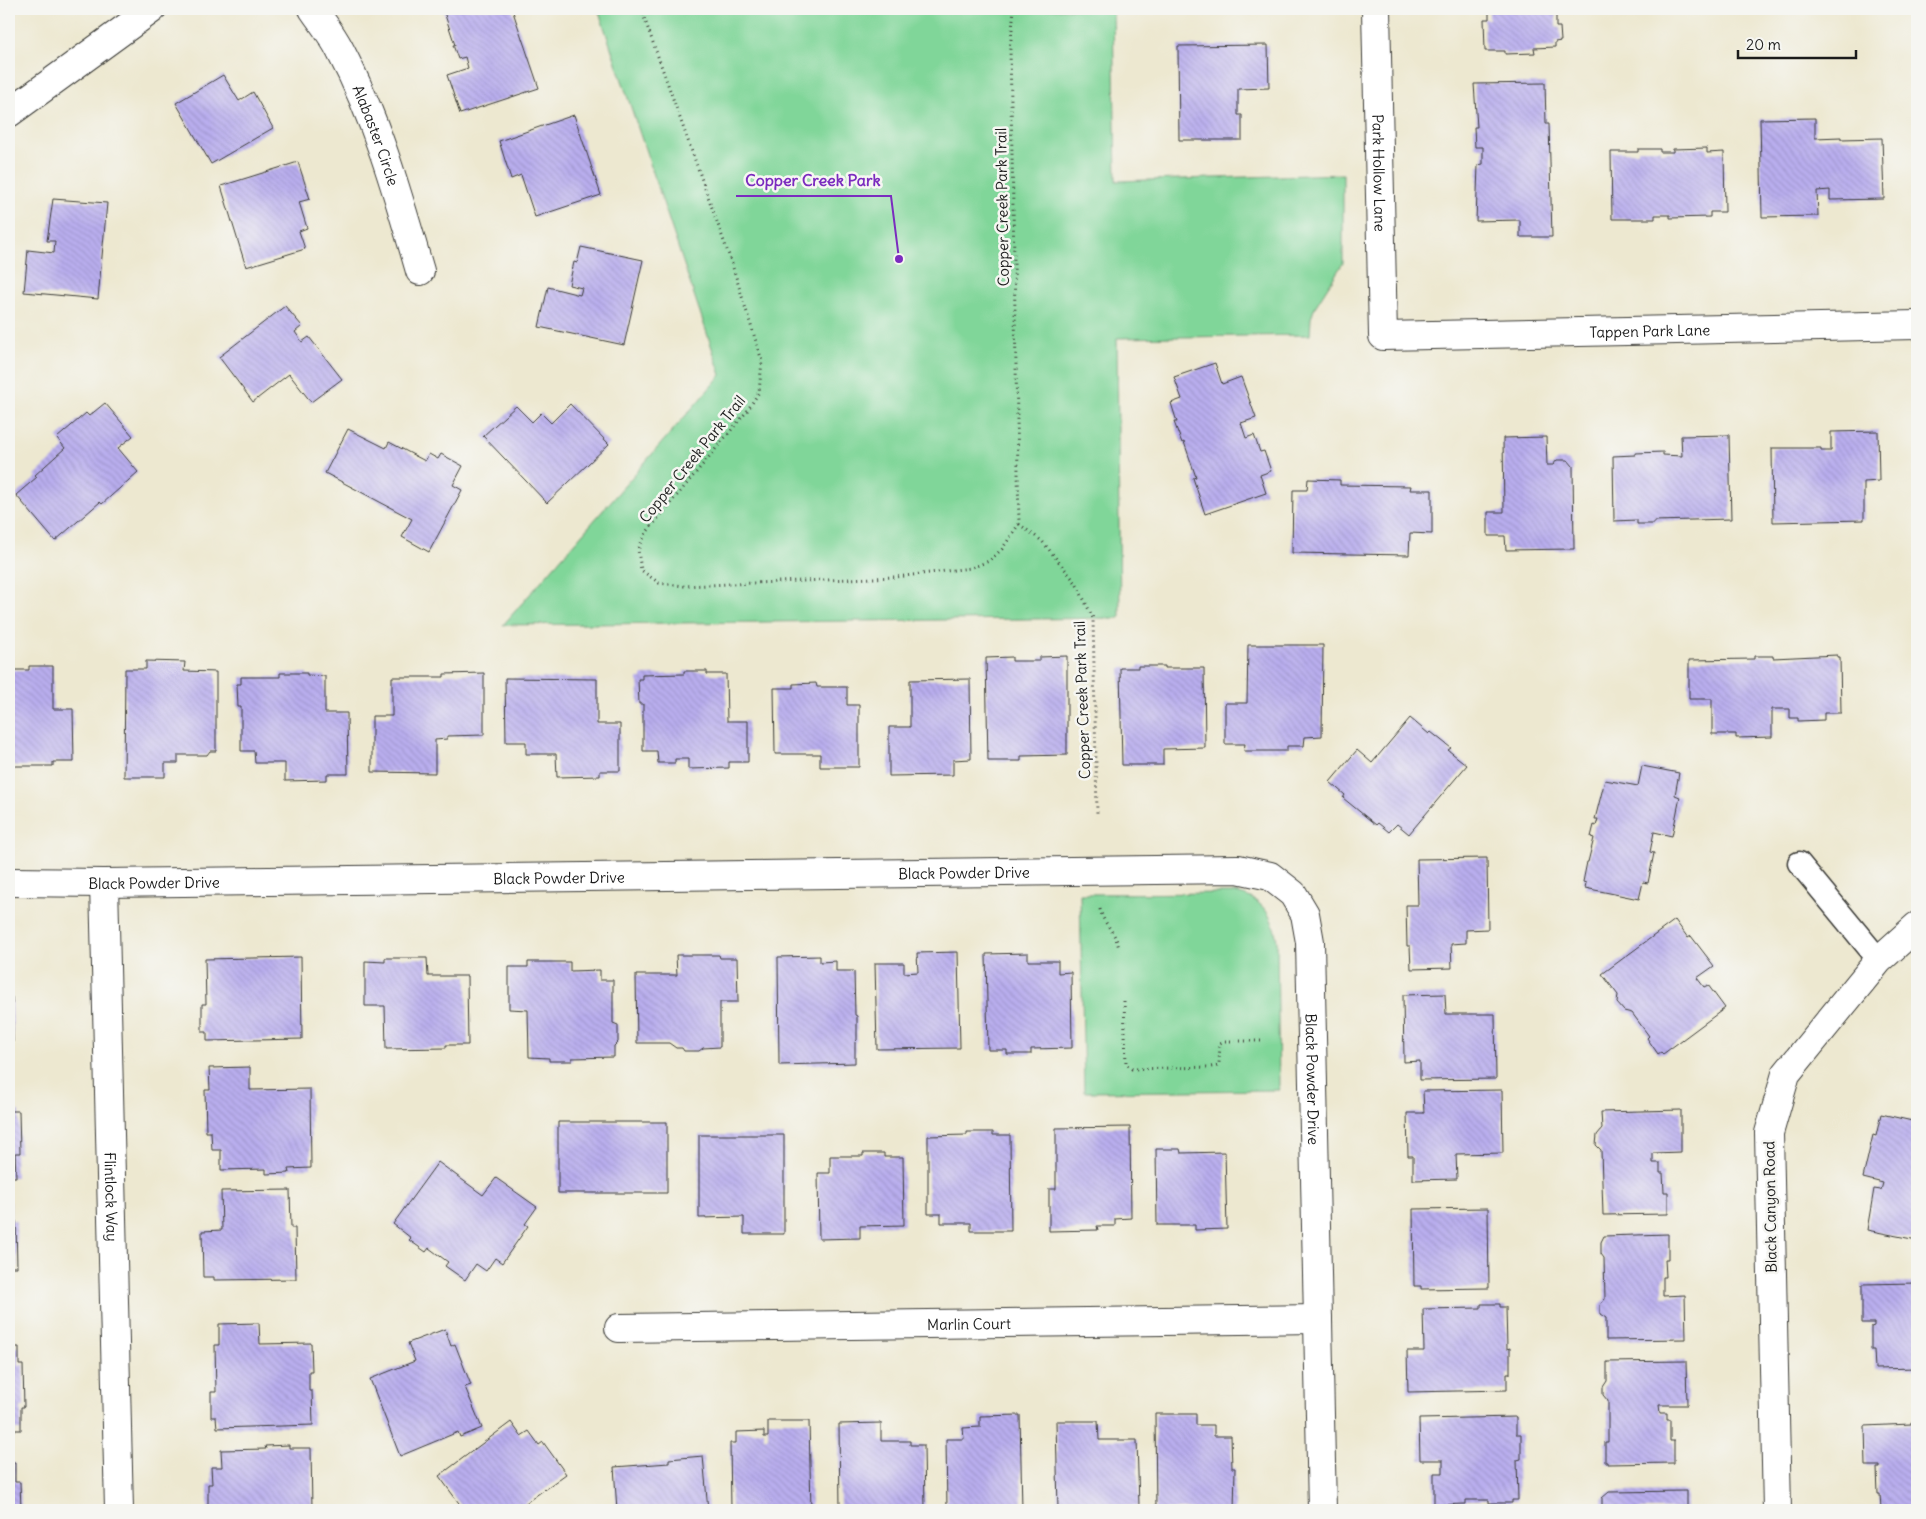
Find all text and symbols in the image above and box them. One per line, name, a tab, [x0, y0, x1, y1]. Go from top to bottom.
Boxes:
scale bar	[1738, 28, 1856, 60]
text: 20 m	[1746, 35, 1781, 54]
street label: Alabaster Circle	[349, 82, 404, 188]
street label: Park Hollow Lane	[1369, 114, 1390, 232]
street label: Copper Creek Park Trail	[991, 128, 1013, 286]
callout: Copper Creek Park	[736, 165, 891, 196]
text: Copper Creek Park	[745, 170, 881, 191]
street label: Tappen Park Lane	[1589, 320, 1711, 341]
street label: Copper Creek Park Trail	[635, 391, 749, 527]
street label: Copper Creek Park Trail	[1070, 620, 1094, 780]
street label: Black Powder Drive	[898, 862, 1030, 883]
street label: Black Powder Drive	[493, 867, 625, 888]
street label: Black Powder Drive	[88, 872, 220, 893]
street label: Black Powder Drive	[1302, 1013, 1324, 1145]
street label: Black Canyon Road	[1759, 1141, 1781, 1273]
street label: Flintlock Way	[101, 1152, 122, 1242]
street label: Marlin Court	[927, 1313, 1011, 1334]

